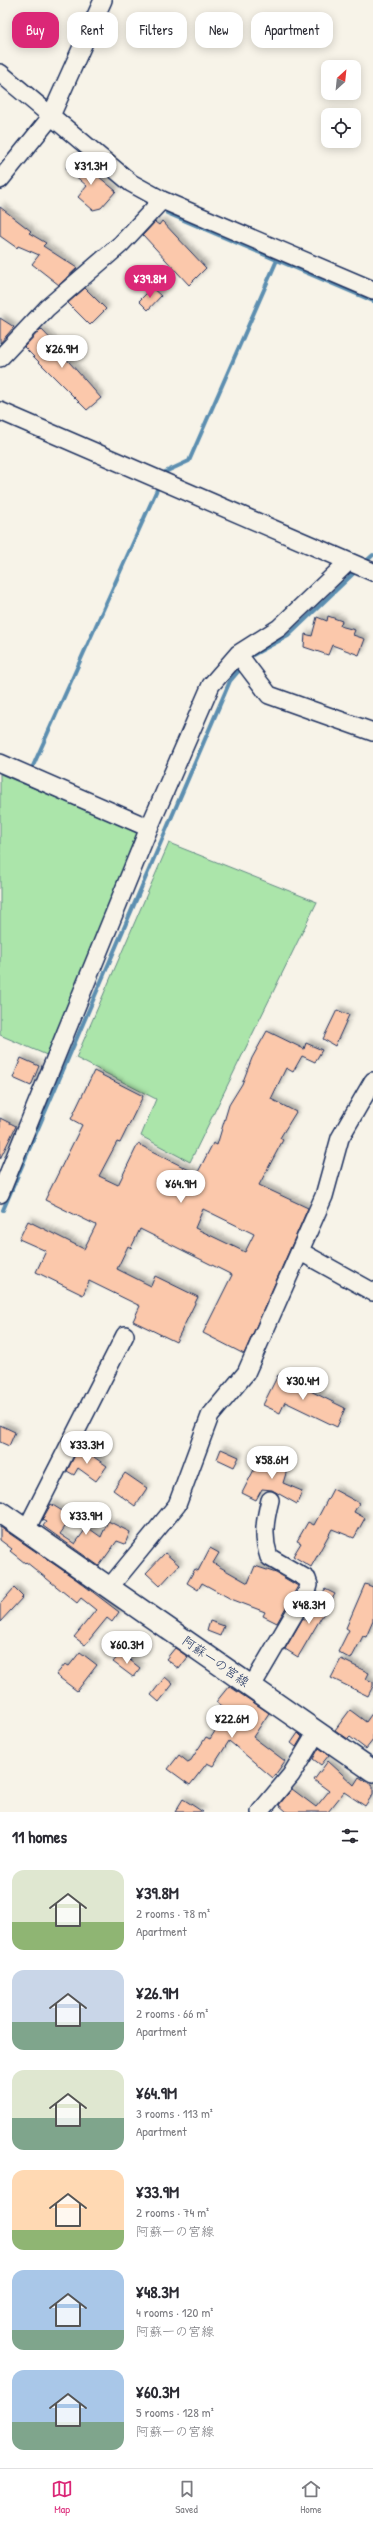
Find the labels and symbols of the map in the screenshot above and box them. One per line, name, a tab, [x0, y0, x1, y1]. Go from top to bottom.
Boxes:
north arrow	[321, 60, 361, 100]
pin: ¥31.3M	[58, 152, 124, 186]
pin: ¥39.8M	[117, 265, 183, 299]
pin: ¥26.9M	[29, 335, 95, 369]
pin: ¥64.9M	[148, 1170, 214, 1204]
pin: ¥30.4M	[270, 1367, 336, 1401]
pin: ¥33.3M	[54, 1431, 120, 1465]
pin: ¥58.6M	[239, 1446, 305, 1480]
pin: ¥33.9M	[53, 1502, 119, 1536]
pin: ¥48.3M	[276, 1591, 342, 1625]
pin: ¥60.3M	[94, 1631, 160, 1665]
street label: 阿蘇一の宮線	[179, 1631, 254, 1691]
pin: ¥22.6M	[199, 1705, 265, 1739]

